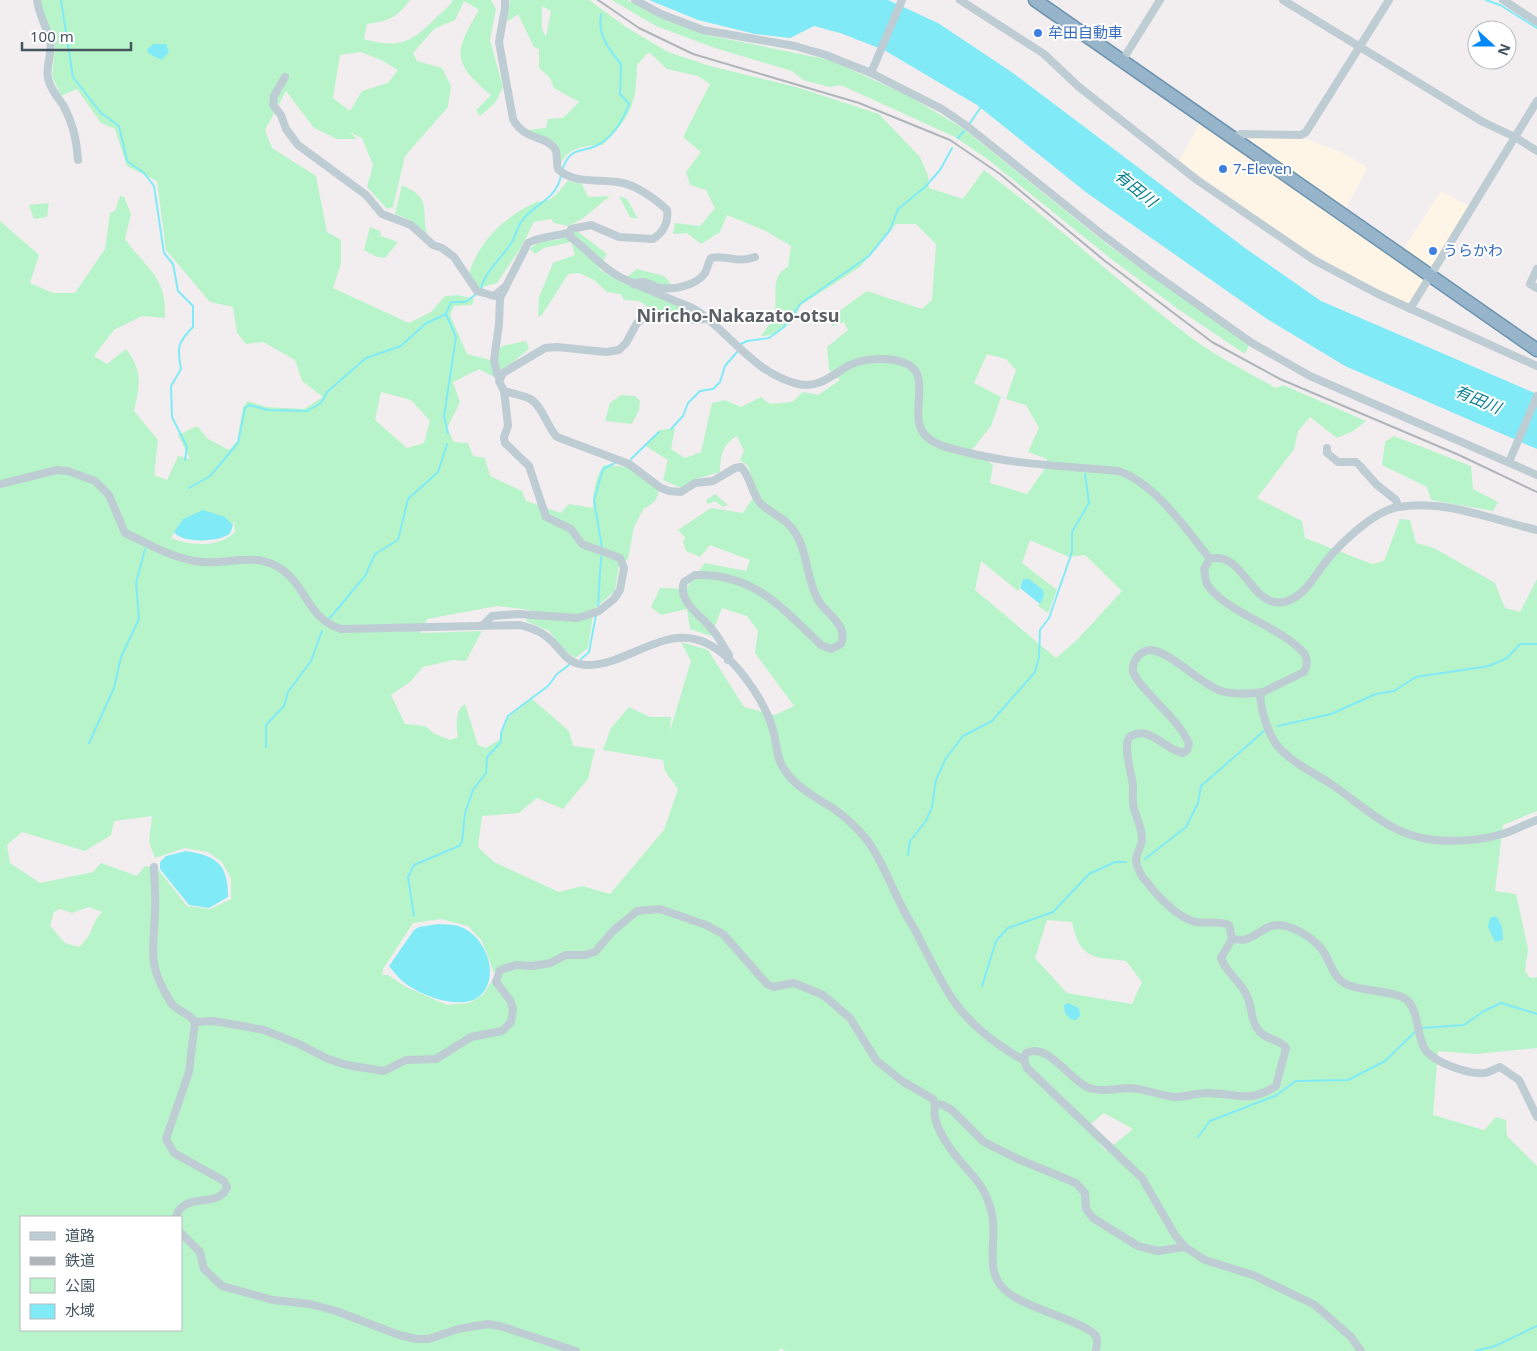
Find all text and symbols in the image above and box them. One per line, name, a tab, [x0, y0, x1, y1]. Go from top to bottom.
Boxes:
scale bar	[22, 20, 131, 52]
north arrow	[1467, 20, 1517, 70]
place label: 牟田自動車	[1048, 22, 1123, 42]
text: 100 m	[30, 26, 74, 46]
marker: 牟田自動車	[1032, 27, 1044, 39]
text: N	[1494, 41, 1516, 59]
place label: 7-Eleven	[1233, 158, 1292, 178]
marker: 7-Eleven	[1217, 163, 1229, 175]
water label: 有田川	[1110, 164, 1163, 213]
place label: うらかわ	[1443, 240, 1503, 260]
marker: うらかわ	[1427, 245, 1439, 257]
district label: Niricho-Nakazato-otsu	[636, 303, 840, 327]
water label: 有田川	[1452, 379, 1506, 419]
legend	[20, 1216, 182, 1331]
text: 道路	[65, 1225, 95, 1245]
text: 鉄道	[65, 1250, 95, 1270]
text: 公園	[65, 1275, 95, 1295]
text: 水域	[65, 1300, 95, 1320]

